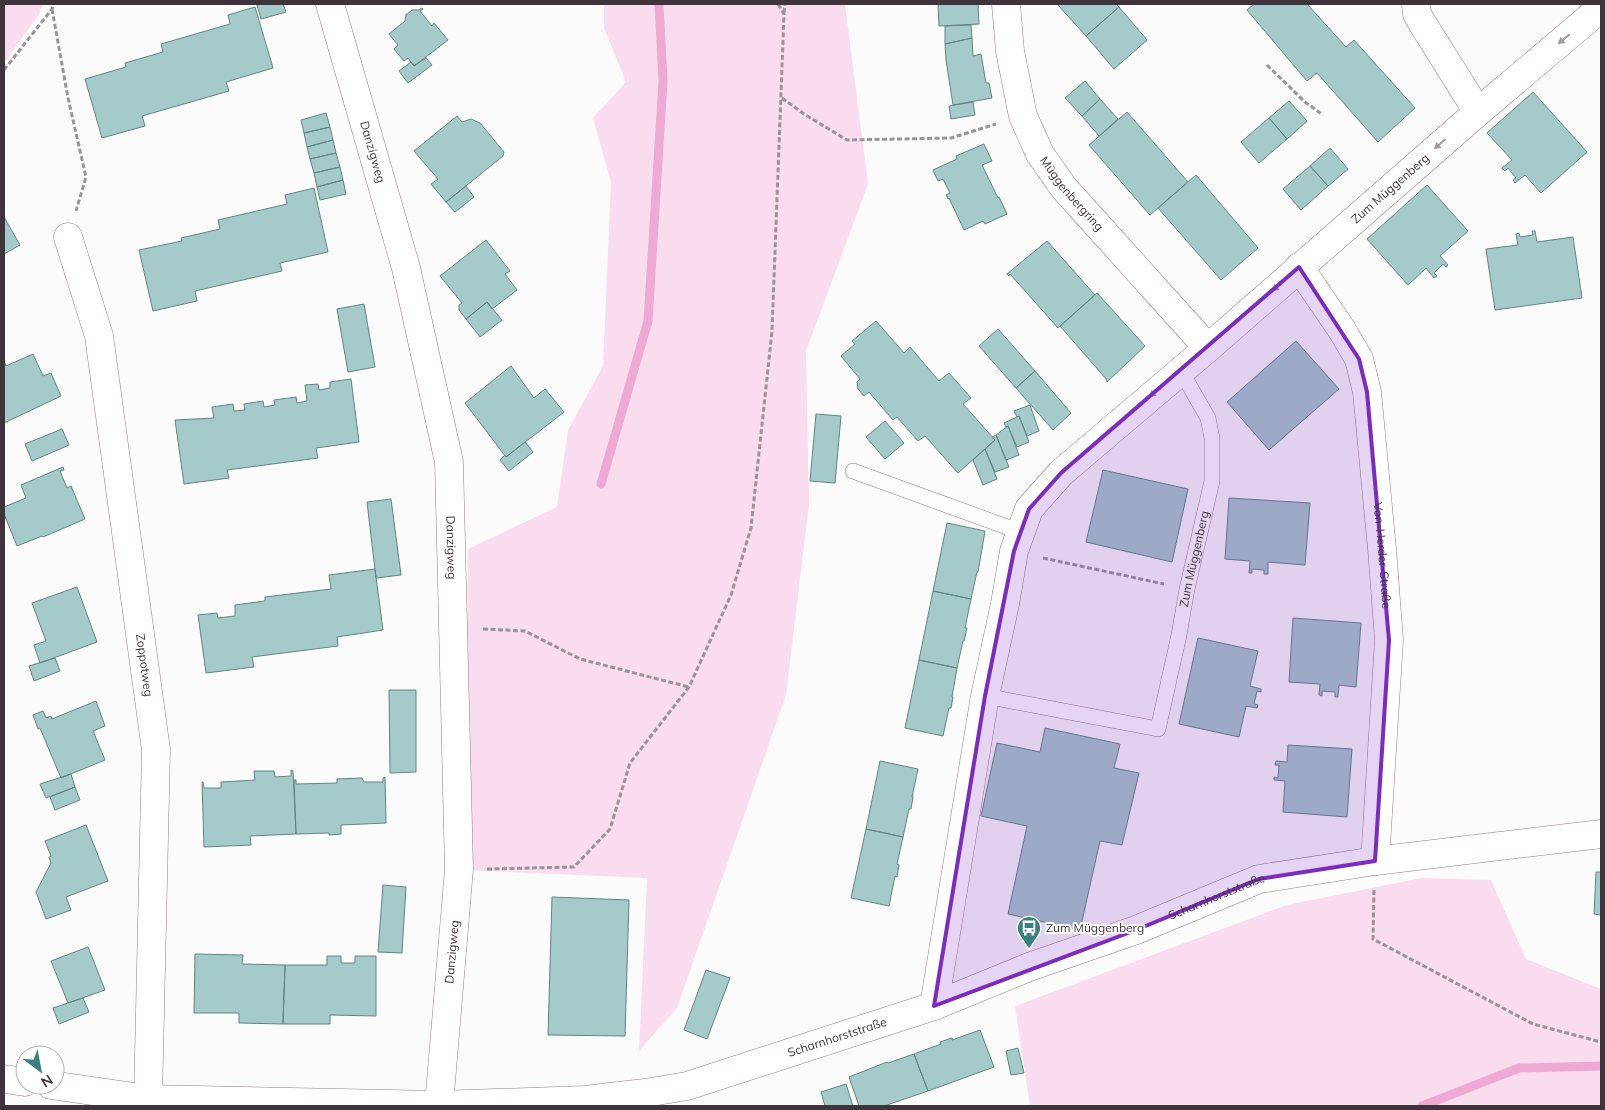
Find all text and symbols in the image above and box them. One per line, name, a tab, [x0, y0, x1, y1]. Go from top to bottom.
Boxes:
one-way arrow	[1558, 33, 1570, 44]
street label: Danzigweg	[357, 119, 389, 185]
one-way arrow	[1434, 139, 1447, 150]
street label: Zum Müggenberg	[1348, 150, 1432, 226]
street label: Müggenbergring	[1037, 153, 1107, 234]
one-way arrow	[1272, 280, 1285, 291]
one-way arrow	[1150, 386, 1162, 398]
street label: Von-Herder-Straße	[1371, 501, 1395, 609]
street label: Zum Müggenberg	[1176, 509, 1212, 608]
street label: Danzigweg	[443, 516, 460, 580]
street label: Zoppotweg	[133, 633, 157, 698]
street label: Scharnhorststraße	[1166, 870, 1266, 923]
bus stop icon: Zum Müggenberg	[1016, 915, 1042, 949]
street label: Danzigweg	[441, 920, 462, 984]
place label: Zum Müggenberg	[1046, 920, 1144, 935]
street label: Scharnhorststraße	[786, 1014, 888, 1060]
north arrow	[15, 1045, 65, 1095]
text: N	[38, 1071, 56, 1091]

